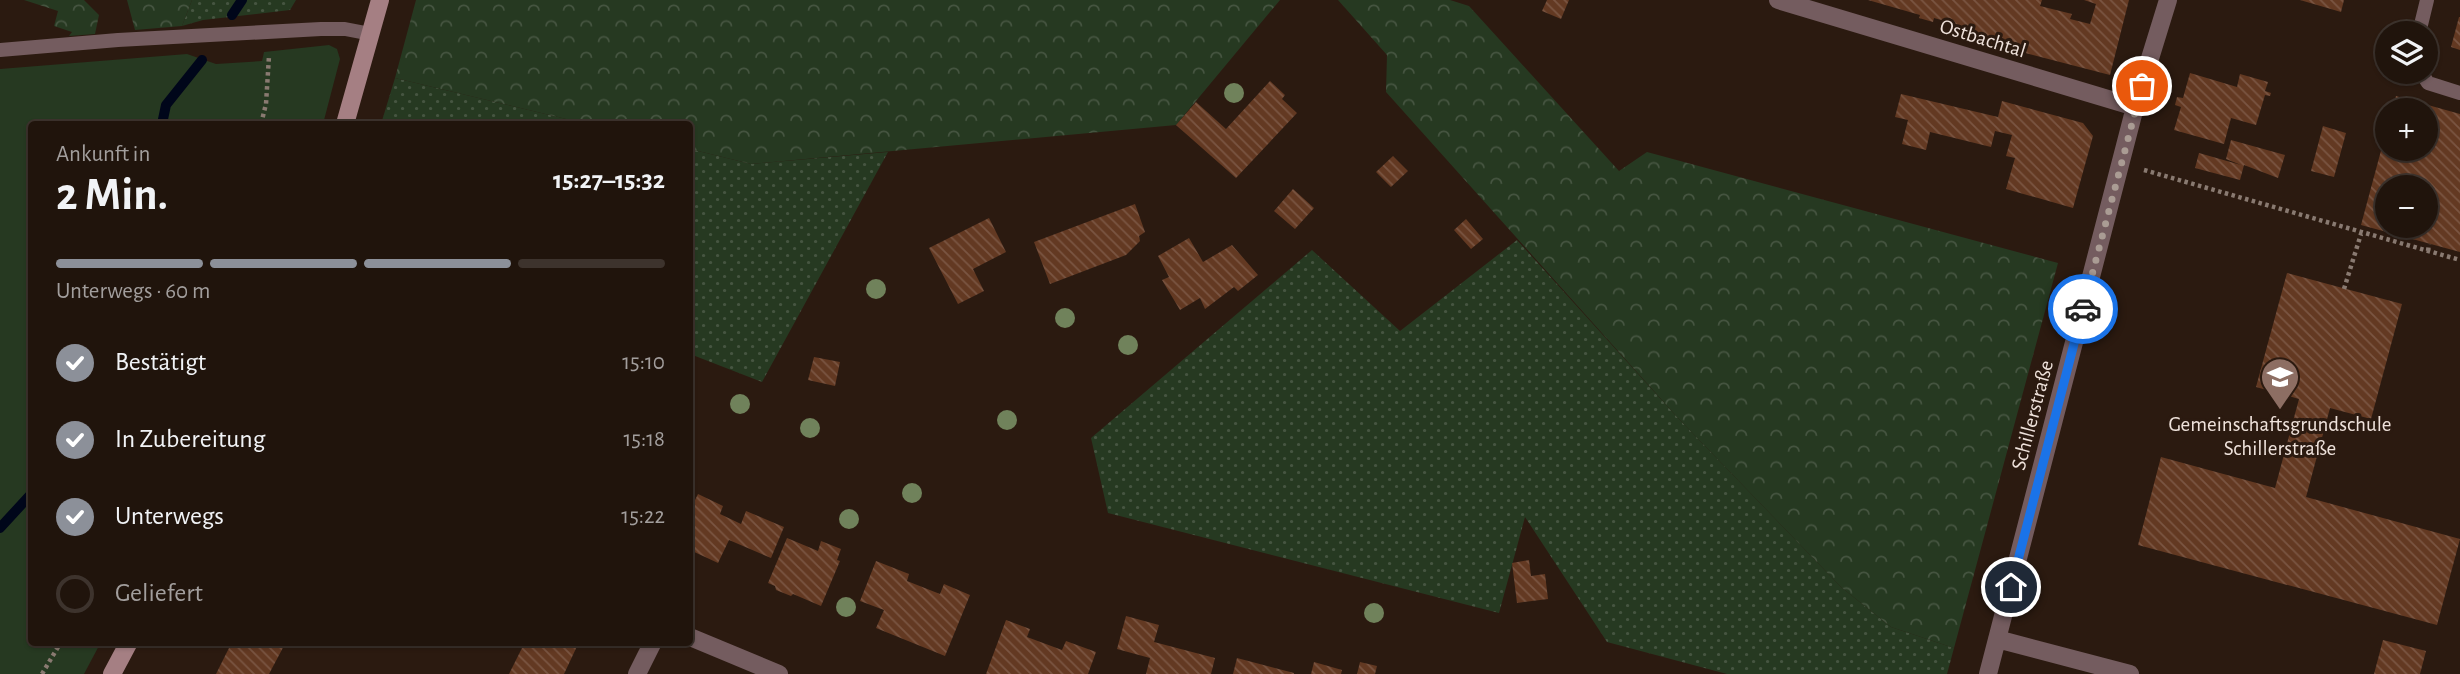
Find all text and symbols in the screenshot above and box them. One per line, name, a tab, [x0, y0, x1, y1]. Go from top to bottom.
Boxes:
street label: Ostbachtal	[1937, 15, 2028, 62]
map controls	[2375, 21, 2438, 238]
button: layers	[2375, 21, 2438, 84]
pin	[2112, 56, 2172, 116]
icon: bag	[2123, 67, 2161, 105]
button: +	[2375, 98, 2438, 161]
text: Ankunft in	[56, 143, 150, 166]
text: 15:27–15:32	[553, 167, 665, 193]
text: 2 Min.	[56, 172, 168, 218]
button: −	[2375, 175, 2438, 238]
courier	[2048, 274, 2118, 344]
text: Unterwegs · 60 m	[56, 280, 210, 303]
icon: car	[2064, 290, 2102, 328]
icon: check	[56, 344, 94, 382]
text: Bestätigt	[115, 349, 206, 375]
text: 15:10	[622, 351, 665, 374]
school or university icon: Gemeinschaftsgrundschule Schillerstraße	[2259, 356, 2301, 411]
street label: Schillerstraße	[2008, 358, 2057, 472]
place label: Gemeinschaftsgrundschule Schillerstraße	[2168, 414, 2392, 459]
icon: check	[56, 421, 94, 459]
text: In Zubereitung	[115, 426, 265, 452]
text: 15:18	[623, 428, 665, 451]
icon: check	[56, 498, 94, 536]
text: Unterwegs	[115, 503, 224, 529]
text: 15:22	[621, 505, 665, 528]
pin	[1981, 557, 2041, 617]
icon: home	[1992, 568, 2030, 606]
text: Geliefert	[115, 580, 203, 606]

